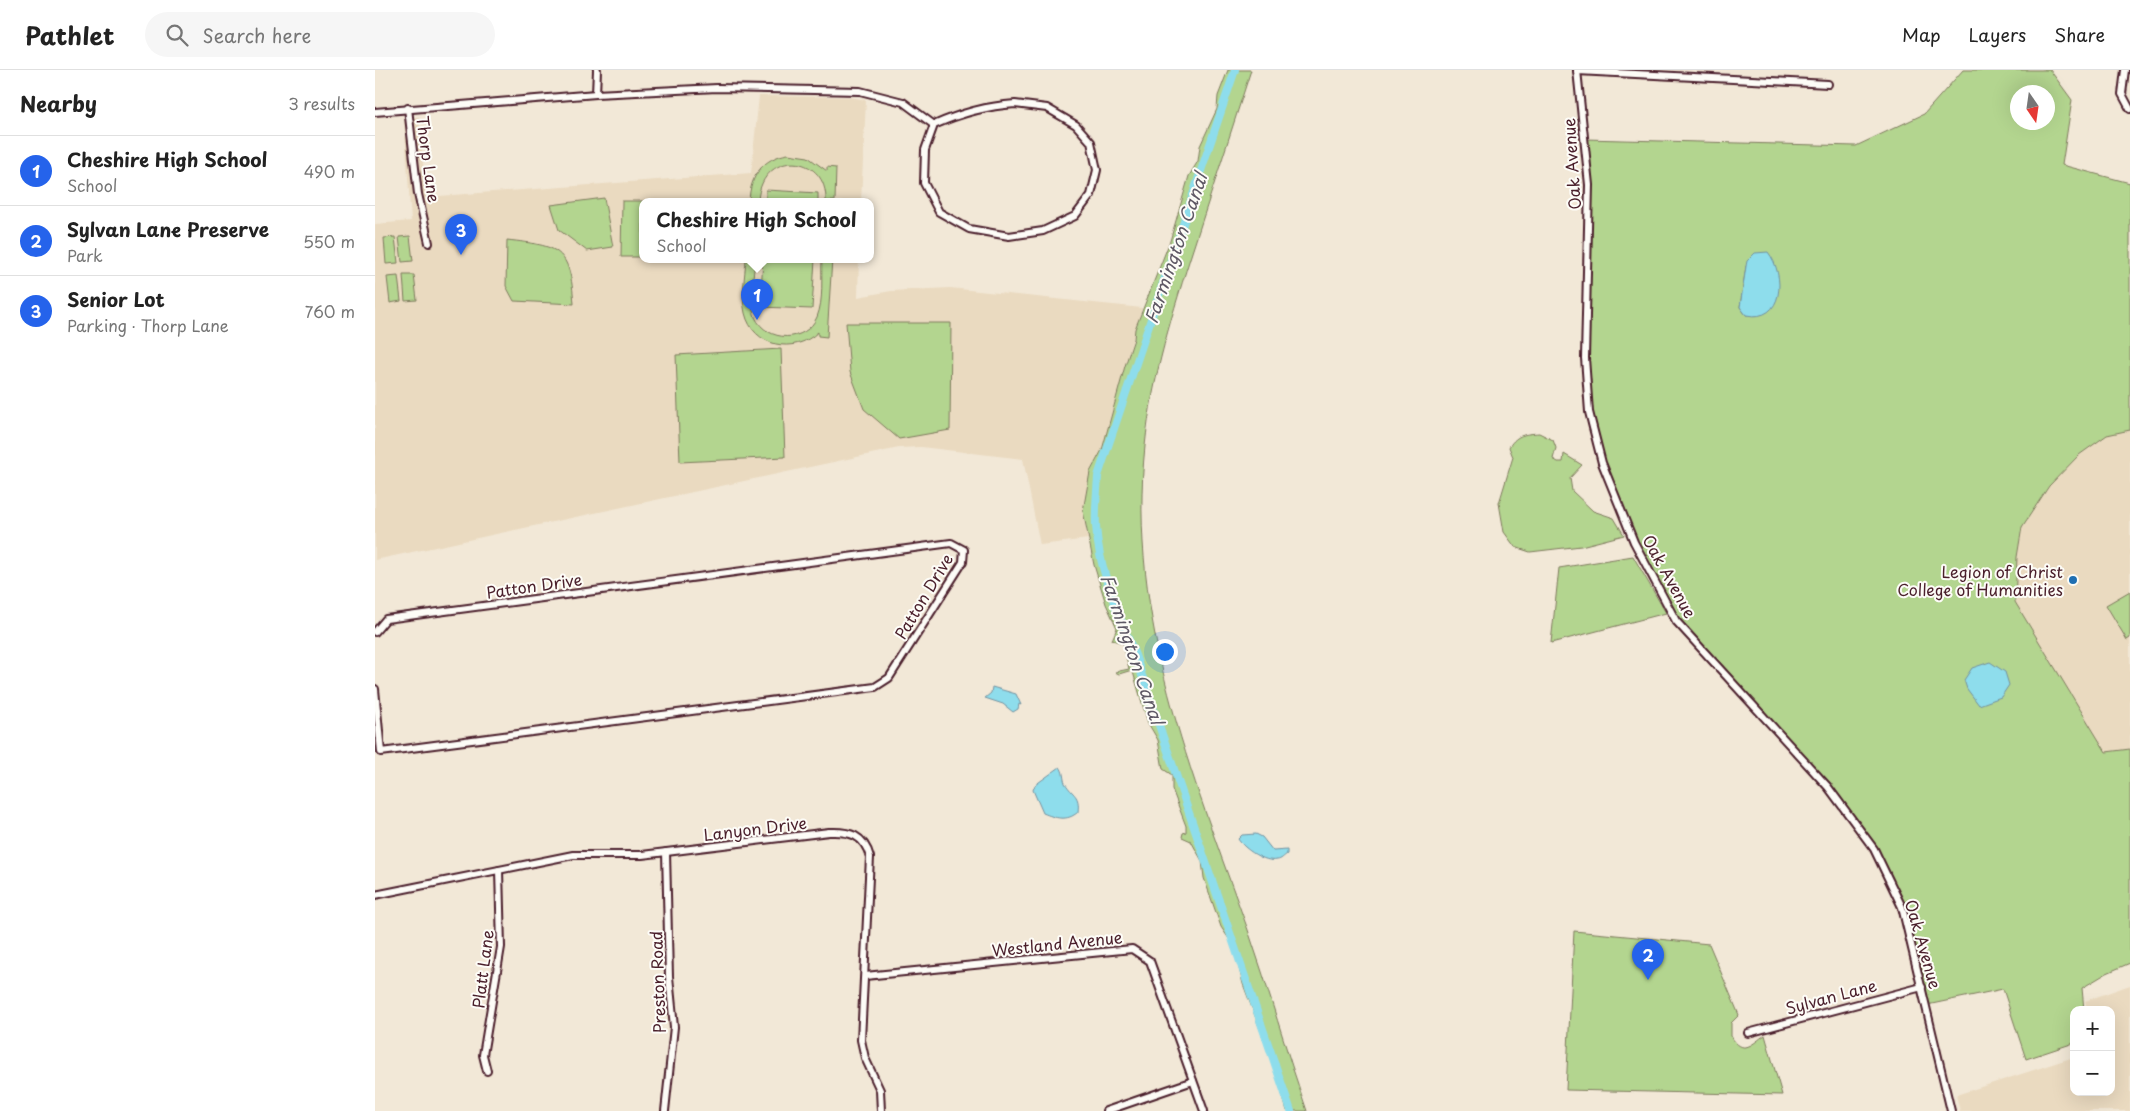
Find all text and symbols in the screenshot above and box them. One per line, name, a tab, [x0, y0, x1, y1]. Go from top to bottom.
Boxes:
search box	[145, 12, 495, 57]
text: Pathlet	[25, 17, 115, 53]
icon: search	[163, 21, 191, 49]
text: Search here	[203, 21, 311, 49]
text: Map	[1902, 21, 1941, 48]
text: Layers	[1969, 21, 2026, 48]
text: Share	[2054, 21, 2105, 48]
north arrow	[2010, 85, 2055, 130]
text: Nearby	[20, 87, 97, 119]
text: 3 results	[288, 91, 355, 115]
street label: Thorp Lane	[411, 114, 447, 204]
street label: Oak Avenue	[1556, 117, 1586, 211]
text: Cheshire High School	[67, 145, 267, 173]
text: 1	[32, 159, 40, 183]
text: 490 m	[304, 159, 355, 183]
water label: Farmington Canal	[1137, 166, 1214, 327]
text: School	[67, 173, 117, 197]
popup	[639, 198, 874, 263]
text: Cheshire High School	[656, 205, 857, 233]
pin: 3	[445, 214, 477, 255]
text: Sylvan Lane Preserve	[67, 215, 269, 243]
text: 2	[30, 229, 42, 253]
text: 550 m	[303, 229, 355, 253]
text: School	[656, 233, 707, 257]
text: Park	[67, 243, 103, 267]
pin: 1	[741, 279, 773, 320]
text: Senior Lot	[67, 285, 165, 313]
text: 3	[31, 299, 41, 323]
text: 760 m	[305, 299, 355, 323]
text: Parking · Thorp Lane	[67, 313, 229, 337]
street label: Oak Avenue	[1637, 530, 1703, 622]
street label: Patton Drive	[888, 549, 958, 643]
place label: Legion of Christ College of Humanities	[1897, 559, 2063, 601]
street label: Patton Drive	[485, 566, 583, 604]
water label: Farmington Canal	[1095, 570, 1172, 731]
marker: Legion of Christ College of Humanities	[2067, 574, 2079, 586]
your location	[1152, 639, 1178, 665]
street label: Lanyon Drive	[702, 810, 808, 846]
street label: Oak Avenue	[1900, 897, 1948, 992]
street label: Westland Avenue	[991, 924, 1124, 962]
street label: Platt Lane	[465, 928, 499, 1010]
street label: Preston Road	[643, 930, 671, 1034]
pin: 2	[1632, 939, 1664, 980]
street label: Sylvan Lane	[1783, 972, 1879, 1020]
map controls	[2070, 1006, 2115, 1096]
button: +	[2070, 1006, 2115, 1051]
button: −	[2070, 1051, 2115, 1096]

